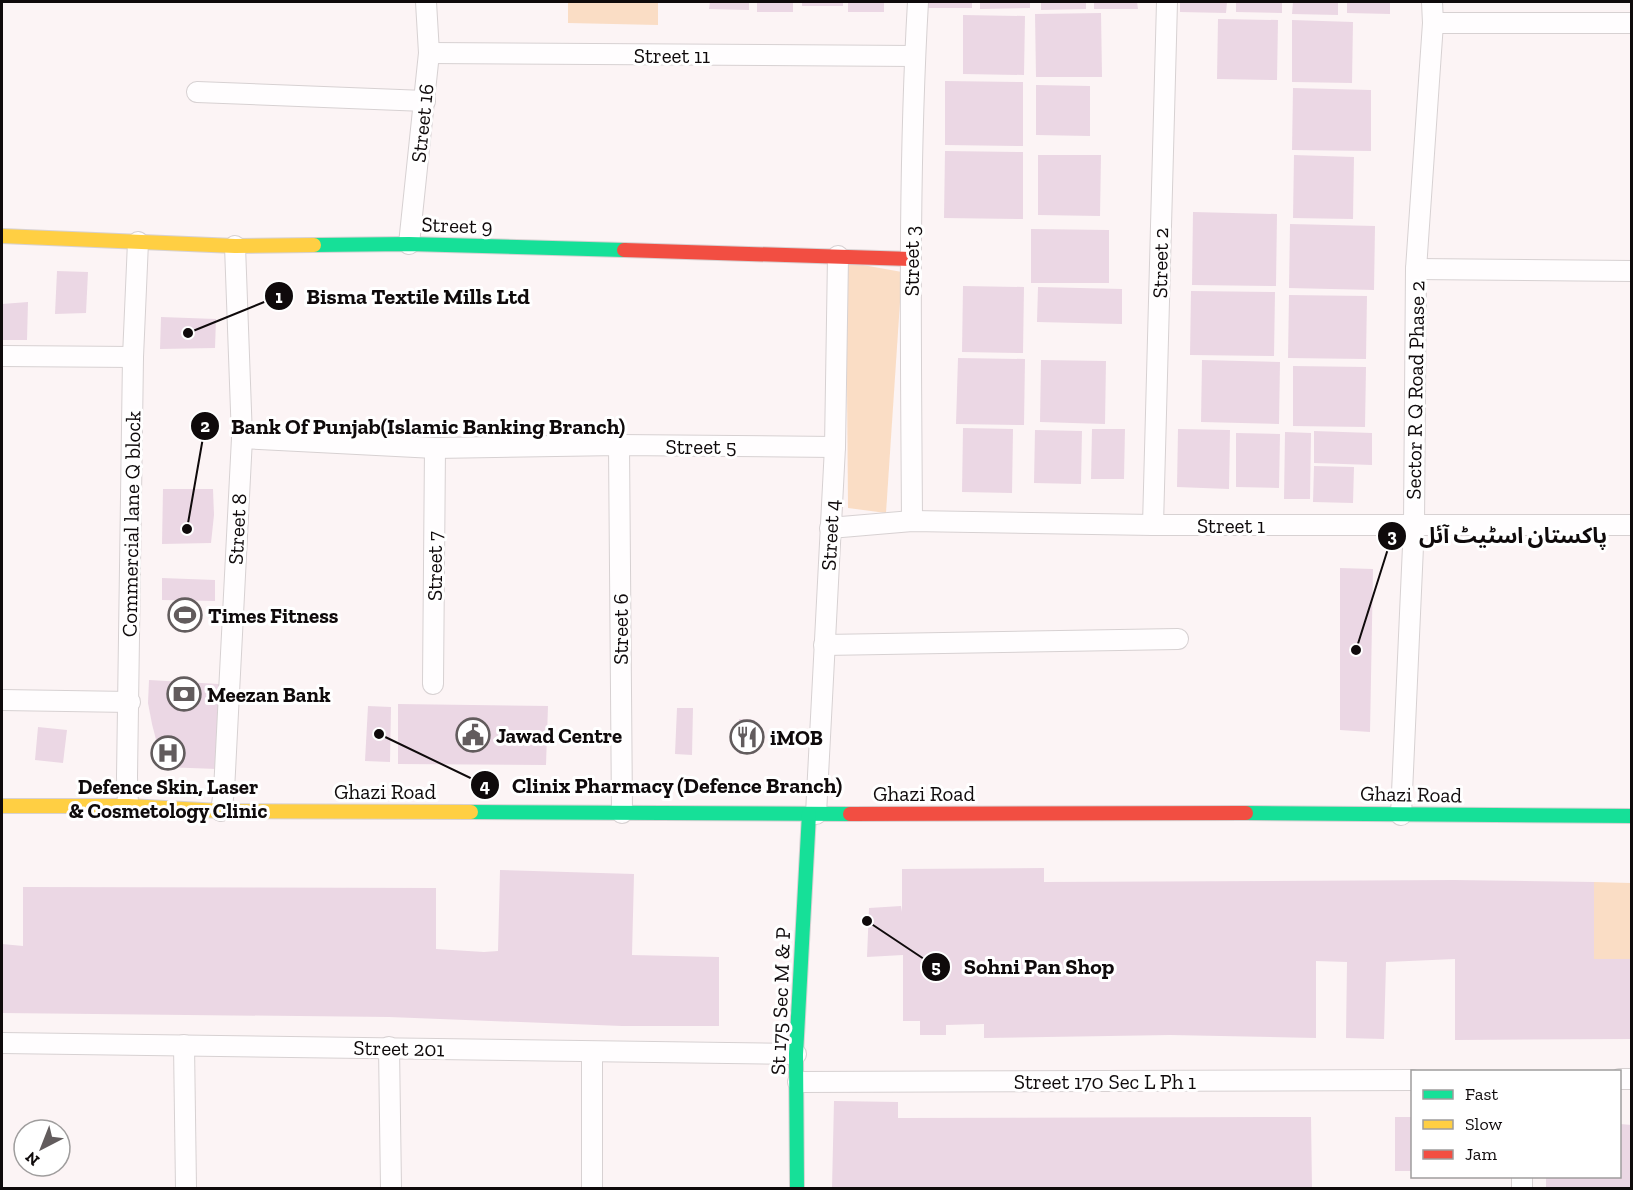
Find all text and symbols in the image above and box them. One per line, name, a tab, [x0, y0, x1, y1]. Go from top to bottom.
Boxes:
street label: Street 11	[634, 43, 710, 68]
street label: Street 16	[405, 82, 439, 164]
street label: Street 9	[421, 211, 493, 239]
street label: Street 3	[899, 226, 924, 296]
street label: Street 2	[1147, 227, 1173, 299]
callout: Bisma Textile Mills Ltd	[264, 276, 541, 316]
street label: Sector R Q Road Phase 2	[1401, 280, 1429, 500]
text: Bisma Textile Mills Ltd	[306, 283, 530, 310]
text: 1	[275, 286, 283, 308]
callout: Bank Of Punjab(Islamic Banking Branch)	[190, 406, 637, 446]
street label: Commercial lane Q block	[117, 411, 145, 637]
text: Bank Of Punjab(Islamic Banking Branch)	[231, 413, 625, 440]
text: 2	[200, 415, 210, 437]
street label: Street 5	[666, 434, 736, 459]
street label: Street 8	[223, 493, 251, 565]
street label: Street 4	[816, 499, 844, 571]
street label: Street 1	[1197, 513, 1265, 538]
callout: پاکستان اسٹیٹ آئل	[1377, 516, 1619, 556]
text: پاکستان اسٹیٹ آئل	[1419, 522, 1607, 550]
text: 3	[1387, 525, 1397, 547]
street label: Street 7	[422, 531, 447, 601]
street label: Street 6	[608, 593, 633, 665]
sports icon: Times Fitness	[167, 597, 203, 633]
place label: Times Fitness	[208, 603, 339, 628]
bank icon: Meezan Bank	[166, 676, 202, 712]
place label: Meezan Bank	[207, 682, 331, 707]
public building icon: Jawad Centre	[455, 717, 491, 753]
restaurant icon: iMOB	[729, 719, 765, 755]
place label: Jawad Centre	[496, 723, 622, 748]
place label: iMOB	[770, 725, 823, 750]
hospital icon: Defence Skin, Laser & Cosmetology Clinic	[150, 735, 186, 771]
callout: Clinix Pharmacy (Defence Branch)	[470, 765, 855, 805]
text: Clinix Pharmacy (Defence Branch)	[512, 772, 842, 799]
place label: Defence Skin, Laser & Cosmetology Clinic	[69, 774, 267, 823]
text: 4	[480, 775, 490, 797]
street label: Ghazi Road	[334, 779, 436, 804]
street label: Ghazi Road	[873, 781, 975, 806]
street label: Ghazi Road	[1360, 781, 1463, 807]
street label: St 175 Sec M & P	[765, 927, 795, 1075]
callout: Sohni Pan Shop	[921, 947, 1126, 987]
text: Sohni Pan Shop	[964, 953, 1115, 980]
text: 5	[931, 956, 941, 978]
street label: Street 201	[353, 1035, 445, 1061]
street label: Street 170 Sec L Ph 1	[1014, 1069, 1196, 1094]
legend	[1411, 1070, 1621, 1178]
text: Fast	[1465, 1083, 1498, 1105]
text: Slow	[1465, 1113, 1502, 1135]
north arrow	[12, 1118, 72, 1178]
text: Jam	[1465, 1143, 1497, 1165]
text: N	[21, 1148, 43, 1170]

